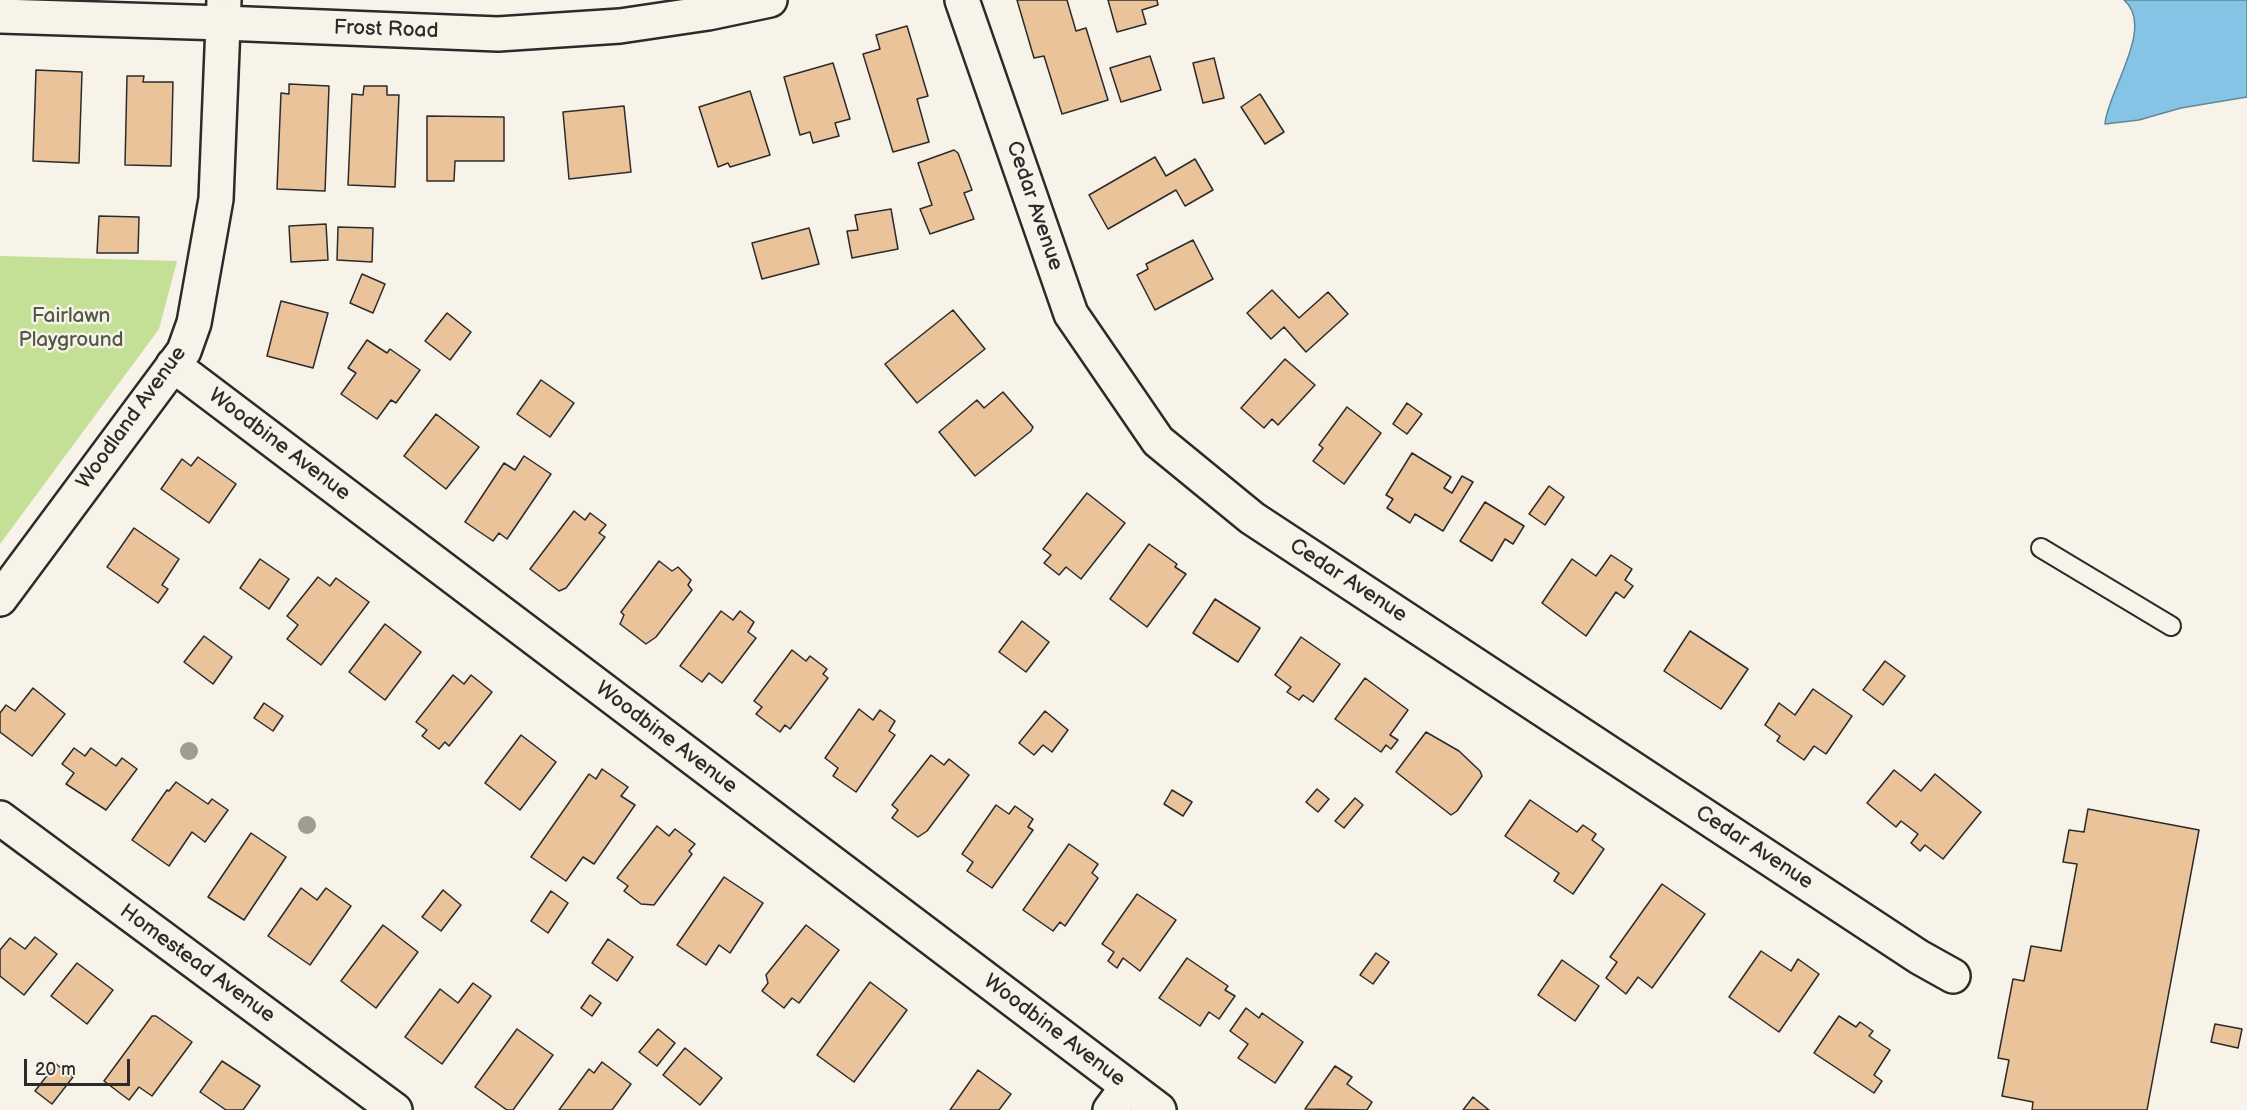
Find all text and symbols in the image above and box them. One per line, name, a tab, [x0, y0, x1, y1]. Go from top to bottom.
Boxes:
street label: Frost Road	[333, 16, 439, 44]
street label: Cedar Avenue	[1000, 138, 1068, 274]
park label: Fairlawn Playground	[18, 304, 124, 354]
street label: Woodland Avenue	[72, 342, 192, 494]
street label: Woodbine Avenue	[203, 383, 355, 507]
street label: Cedar Avenue	[1285, 534, 1411, 628]
street label: Woodbine Avenue	[590, 676, 742, 800]
street label: Cedar Avenue	[1691, 801, 1817, 895]
street label: Homestead Avenue	[114, 899, 280, 1029]
street label: Woodbine Avenue	[978, 969, 1130, 1093]
scale bar	[27, 1047, 134, 1085]
text: 20 m	[35, 1059, 76, 1080]

